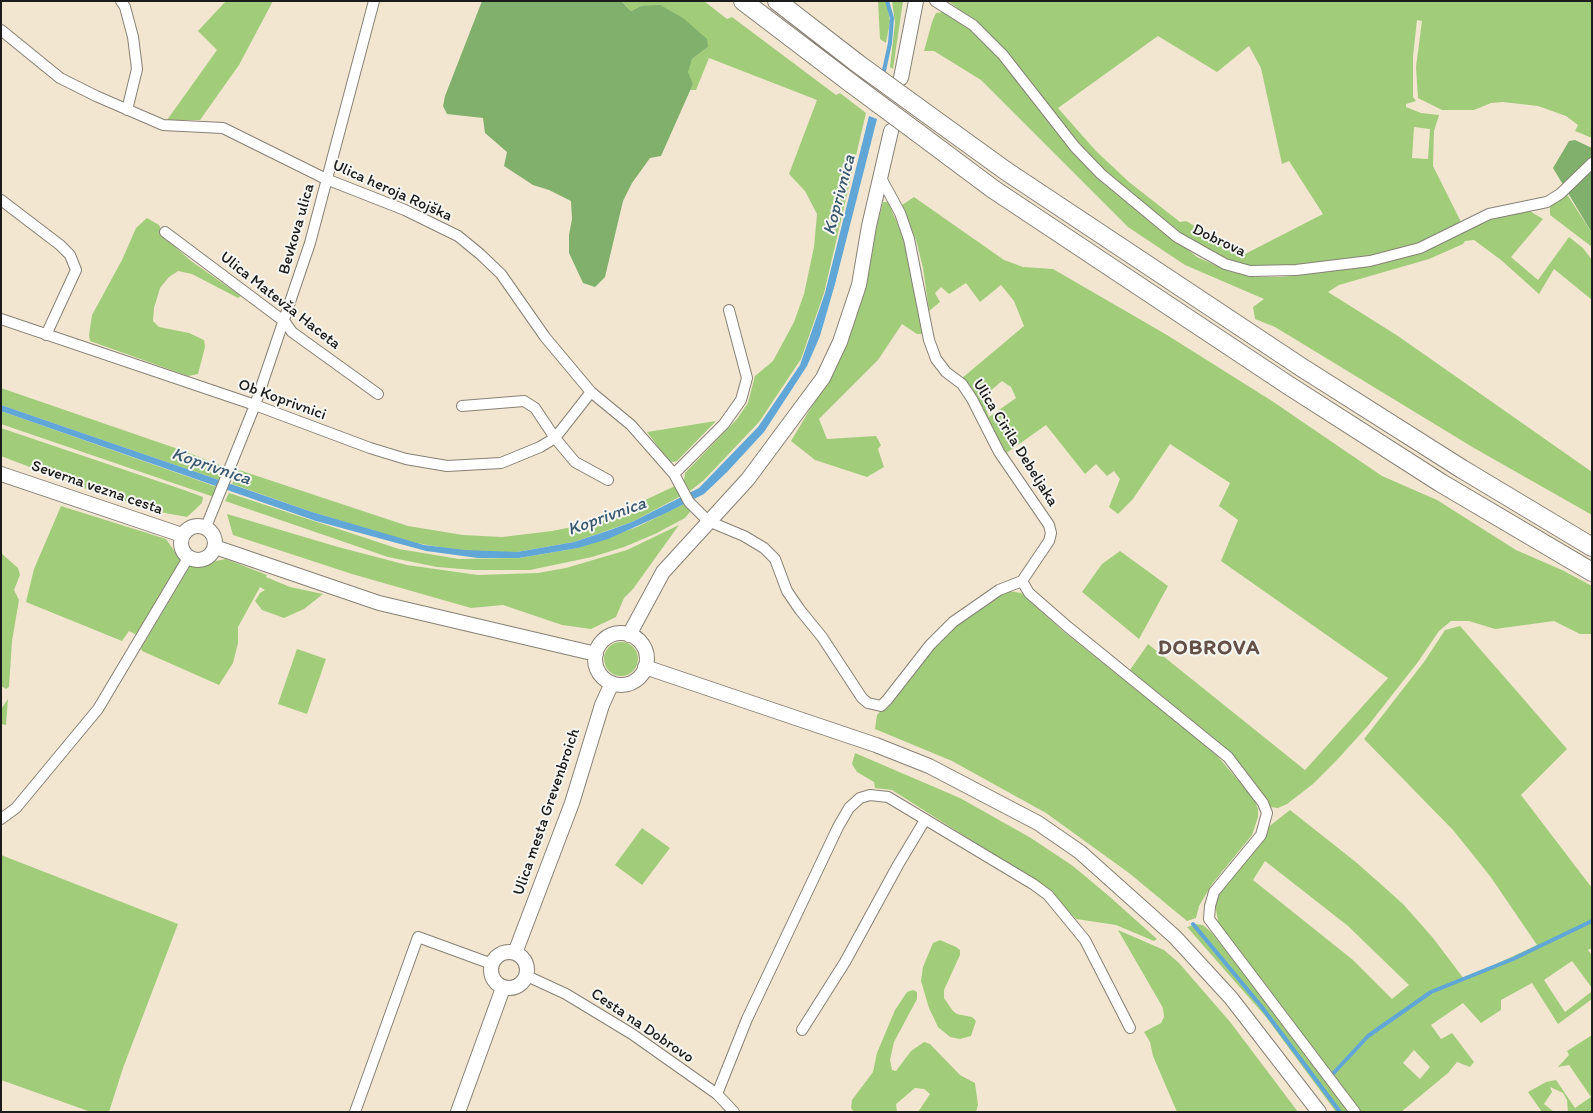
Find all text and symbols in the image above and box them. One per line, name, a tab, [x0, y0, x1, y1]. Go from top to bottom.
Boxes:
water label: Koprivnica	[819, 153, 861, 237]
street label: Ulica heroja Rojška	[329, 156, 455, 226]
street label: Bevkova ulica	[275, 181, 319, 277]
street label: Dobrova	[1189, 220, 1249, 262]
street label: Ulica Matevža Haceta	[216, 248, 344, 354]
street label: Ob Koprivnici	[235, 375, 329, 425]
street label: Ulica Cirila Debeljaka	[968, 376, 1062, 510]
water label: Koprivnica	[169, 443, 253, 491]
street label: Severna vezna cesta	[29, 457, 165, 519]
water label: Koprivnica	[565, 493, 649, 541]
district label: DOBROVA	[1156, 636, 1262, 662]
street label: Ulica mesta Grevenbroich	[509, 726, 585, 898]
street label: Cesta na Dobrovo	[587, 984, 697, 1068]

